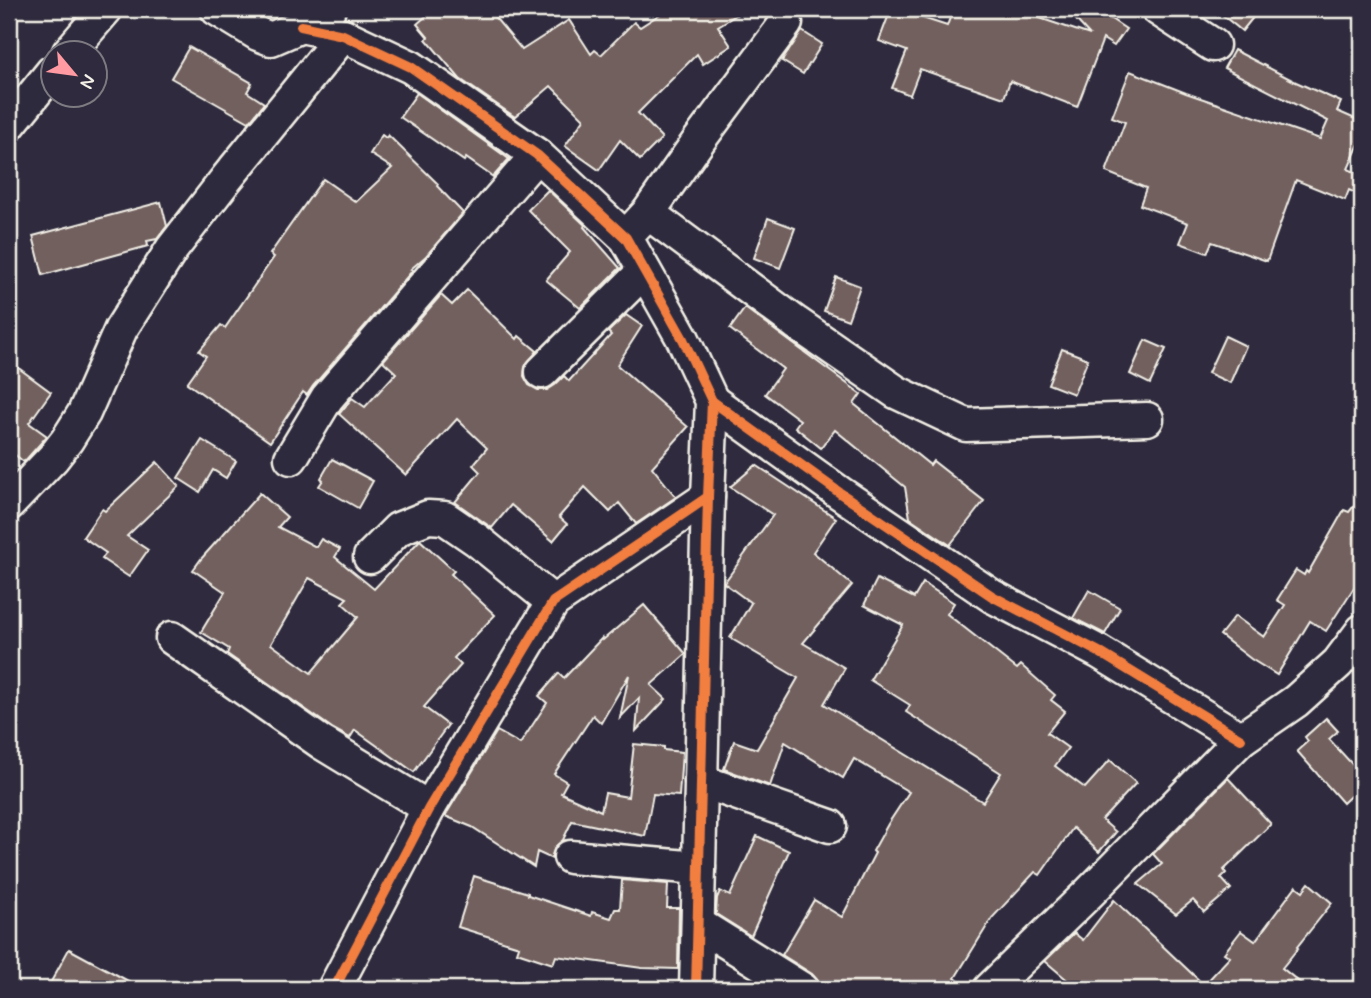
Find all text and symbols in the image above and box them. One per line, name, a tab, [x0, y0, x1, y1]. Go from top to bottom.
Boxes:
north arrow	[38, 38, 108, 108]
text: N	[74, 70, 102, 93]

